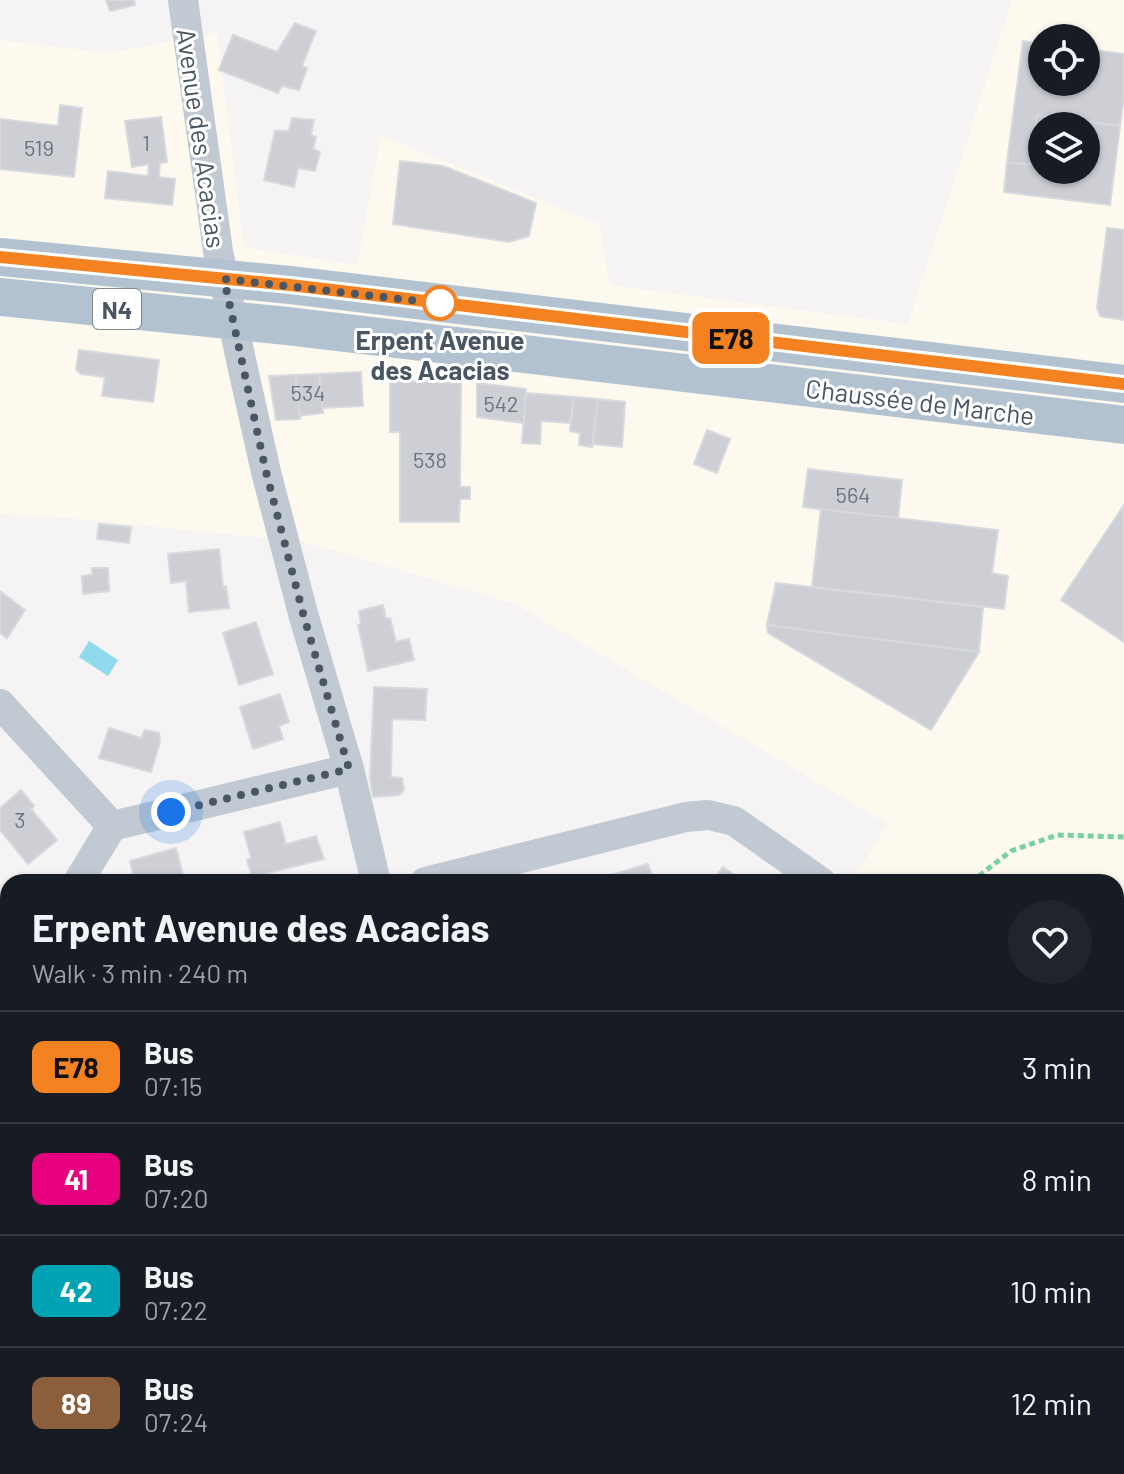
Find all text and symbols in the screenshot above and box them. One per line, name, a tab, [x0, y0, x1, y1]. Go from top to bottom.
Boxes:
map controls	[1028, 24, 1100, 184]
button: locate	[1028, 24, 1100, 96]
street label: Avenue des Acacias	[171, 26, 233, 250]
button: layers	[1028, 112, 1100, 184]
house number: 1	[142, 129, 150, 155]
house number: 519	[24, 134, 54, 160]
marker: Erpent Avenue des Acacias	[423, 286, 457, 320]
road number: N4	[93, 289, 141, 329]
line badge: E78	[685, 312, 777, 364]
text: E78	[708, 321, 754, 355]
place label: Erpent Avenue des Acacias	[356, 324, 524, 385]
street label: Chaussée de Marche	[804, 372, 1036, 430]
house number: 534	[291, 379, 325, 405]
house number: 542	[483, 390, 519, 416]
house number: 538	[413, 446, 447, 472]
house number: 564	[836, 481, 870, 507]
your location	[151, 792, 191, 832]
house number: 3	[14, 806, 26, 832]
button: heart	[1008, 900, 1092, 984]
text: Erpent Avenue des Acacias	[32, 904, 490, 950]
text: Walk · 3 min · 240 m	[32, 957, 248, 988]
text: Bus	[144, 1034, 194, 1070]
text: 3 min	[1022, 1049, 1092, 1085]
text: E78	[53, 1050, 99, 1084]
text: 07:15	[144, 1070, 202, 1101]
text: Bus	[144, 1146, 194, 1182]
text: 8 min	[1022, 1161, 1092, 1197]
text: 41	[64, 1162, 88, 1196]
text: 07:20	[144, 1182, 208, 1213]
text: Bus	[144, 1258, 194, 1294]
text: 10 min	[1010, 1273, 1092, 1309]
text: 42	[60, 1274, 92, 1308]
text: 07:22	[144, 1294, 208, 1325]
text: Bus	[144, 1370, 194, 1406]
text: 12 min	[1011, 1385, 1092, 1421]
text: 89	[61, 1386, 91, 1420]
text: 07:24	[144, 1406, 208, 1437]

